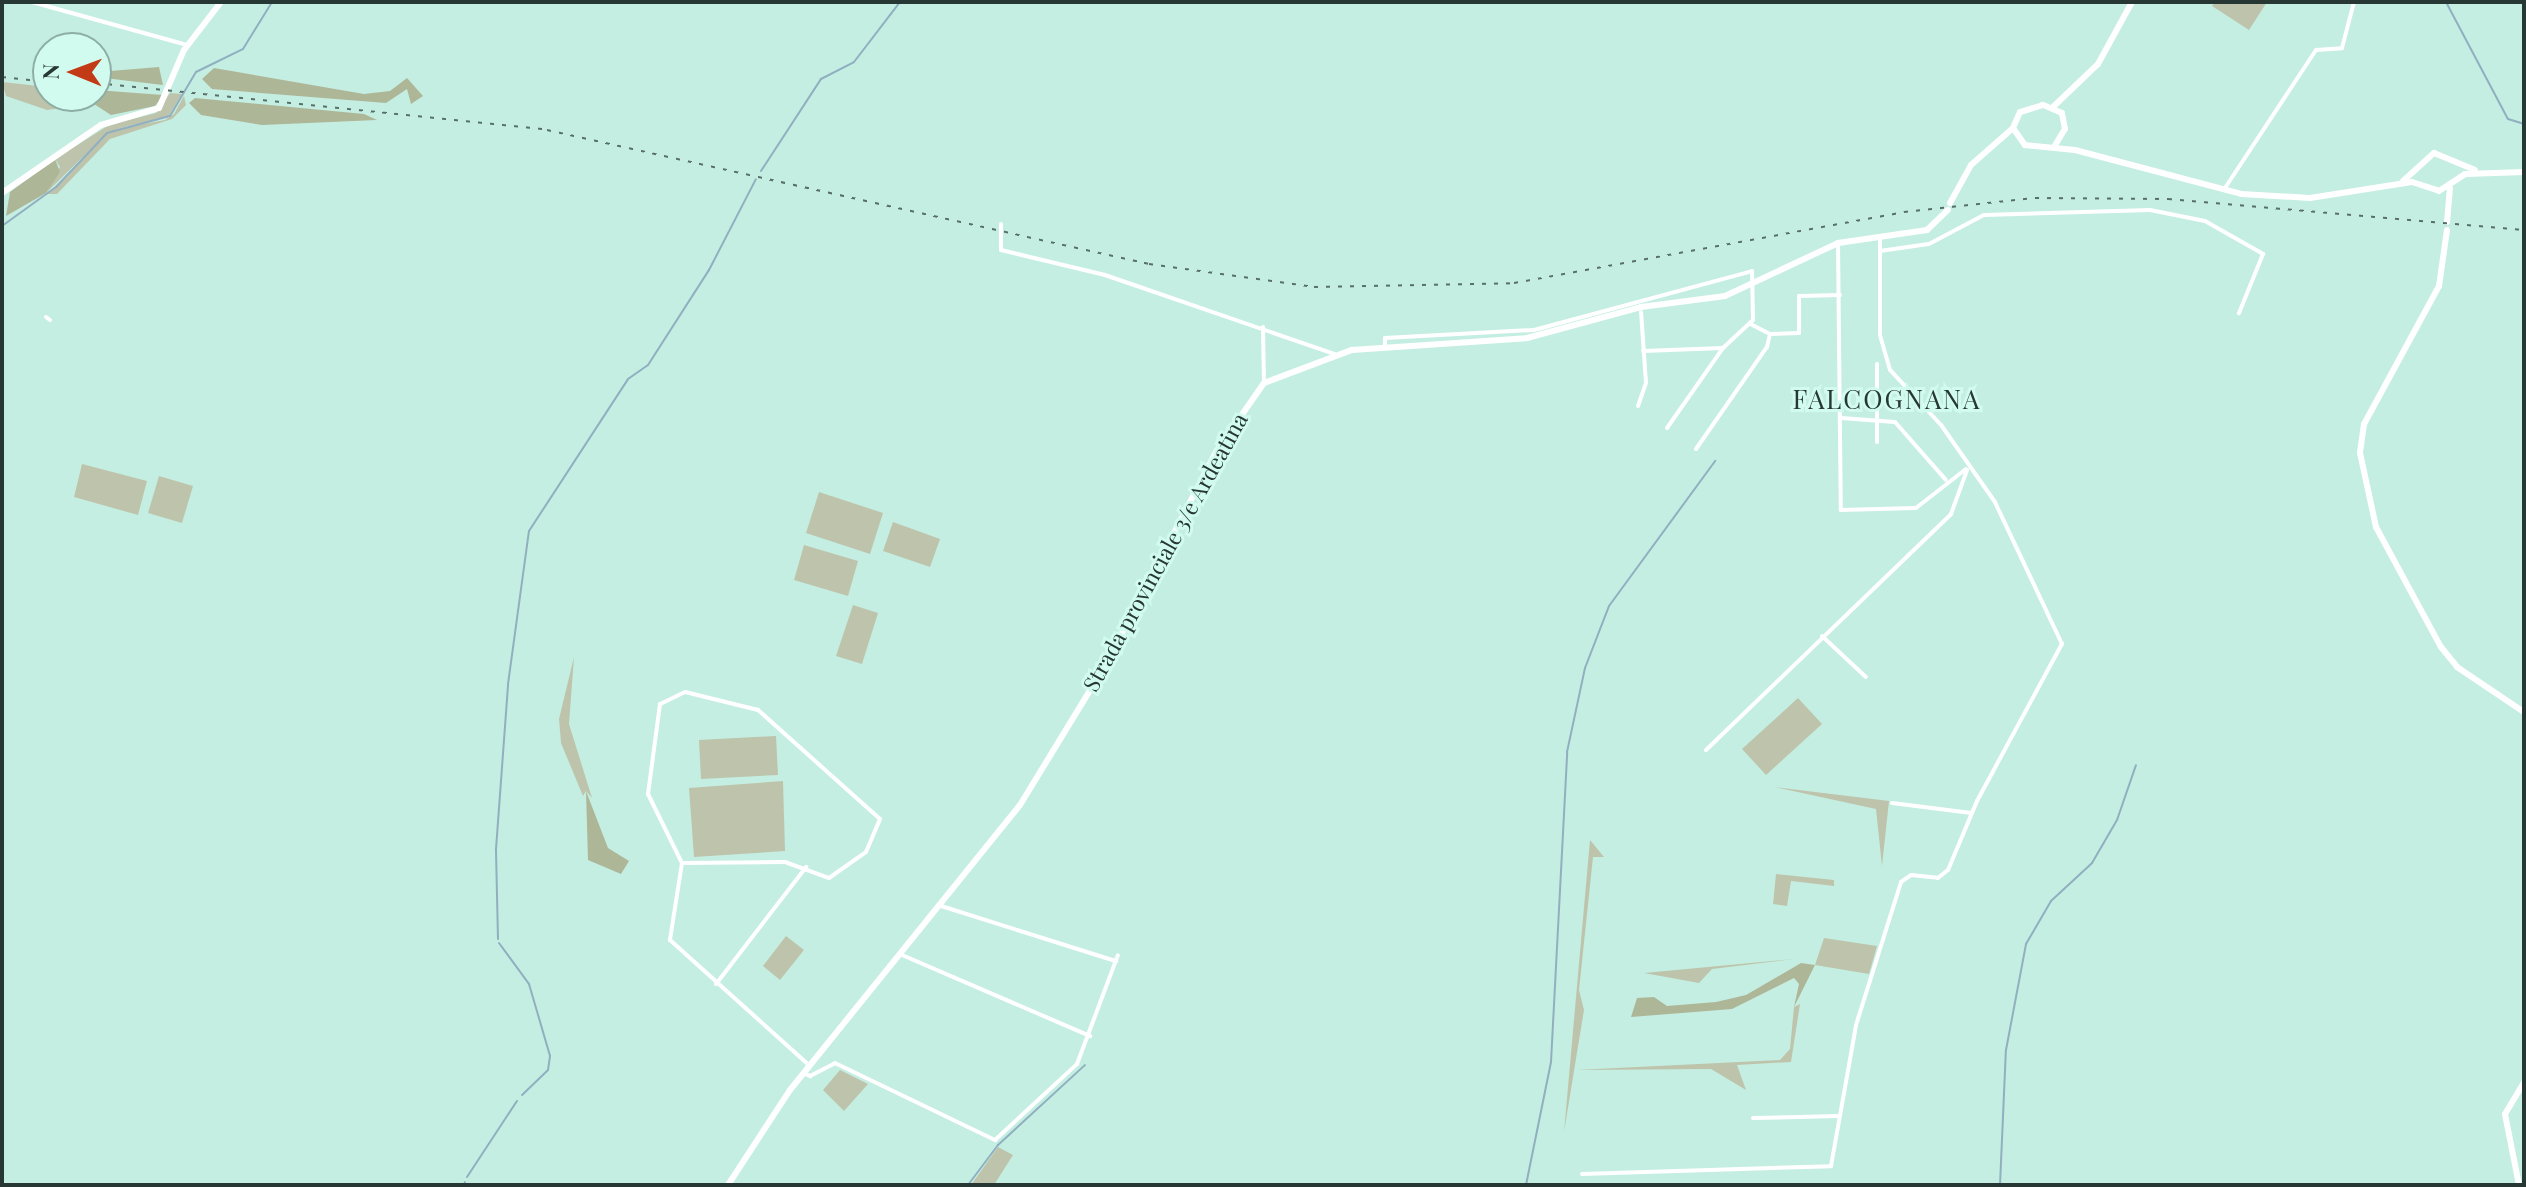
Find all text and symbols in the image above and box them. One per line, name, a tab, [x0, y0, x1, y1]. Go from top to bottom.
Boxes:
north arrow	[32, 32, 112, 112]
text: N	[35, 63, 65, 80]
district label: FALCOGNANA	[1793, 383, 1981, 415]
street label: Strada provinciale 3/e Ardeatina	[1077, 408, 1253, 696]

